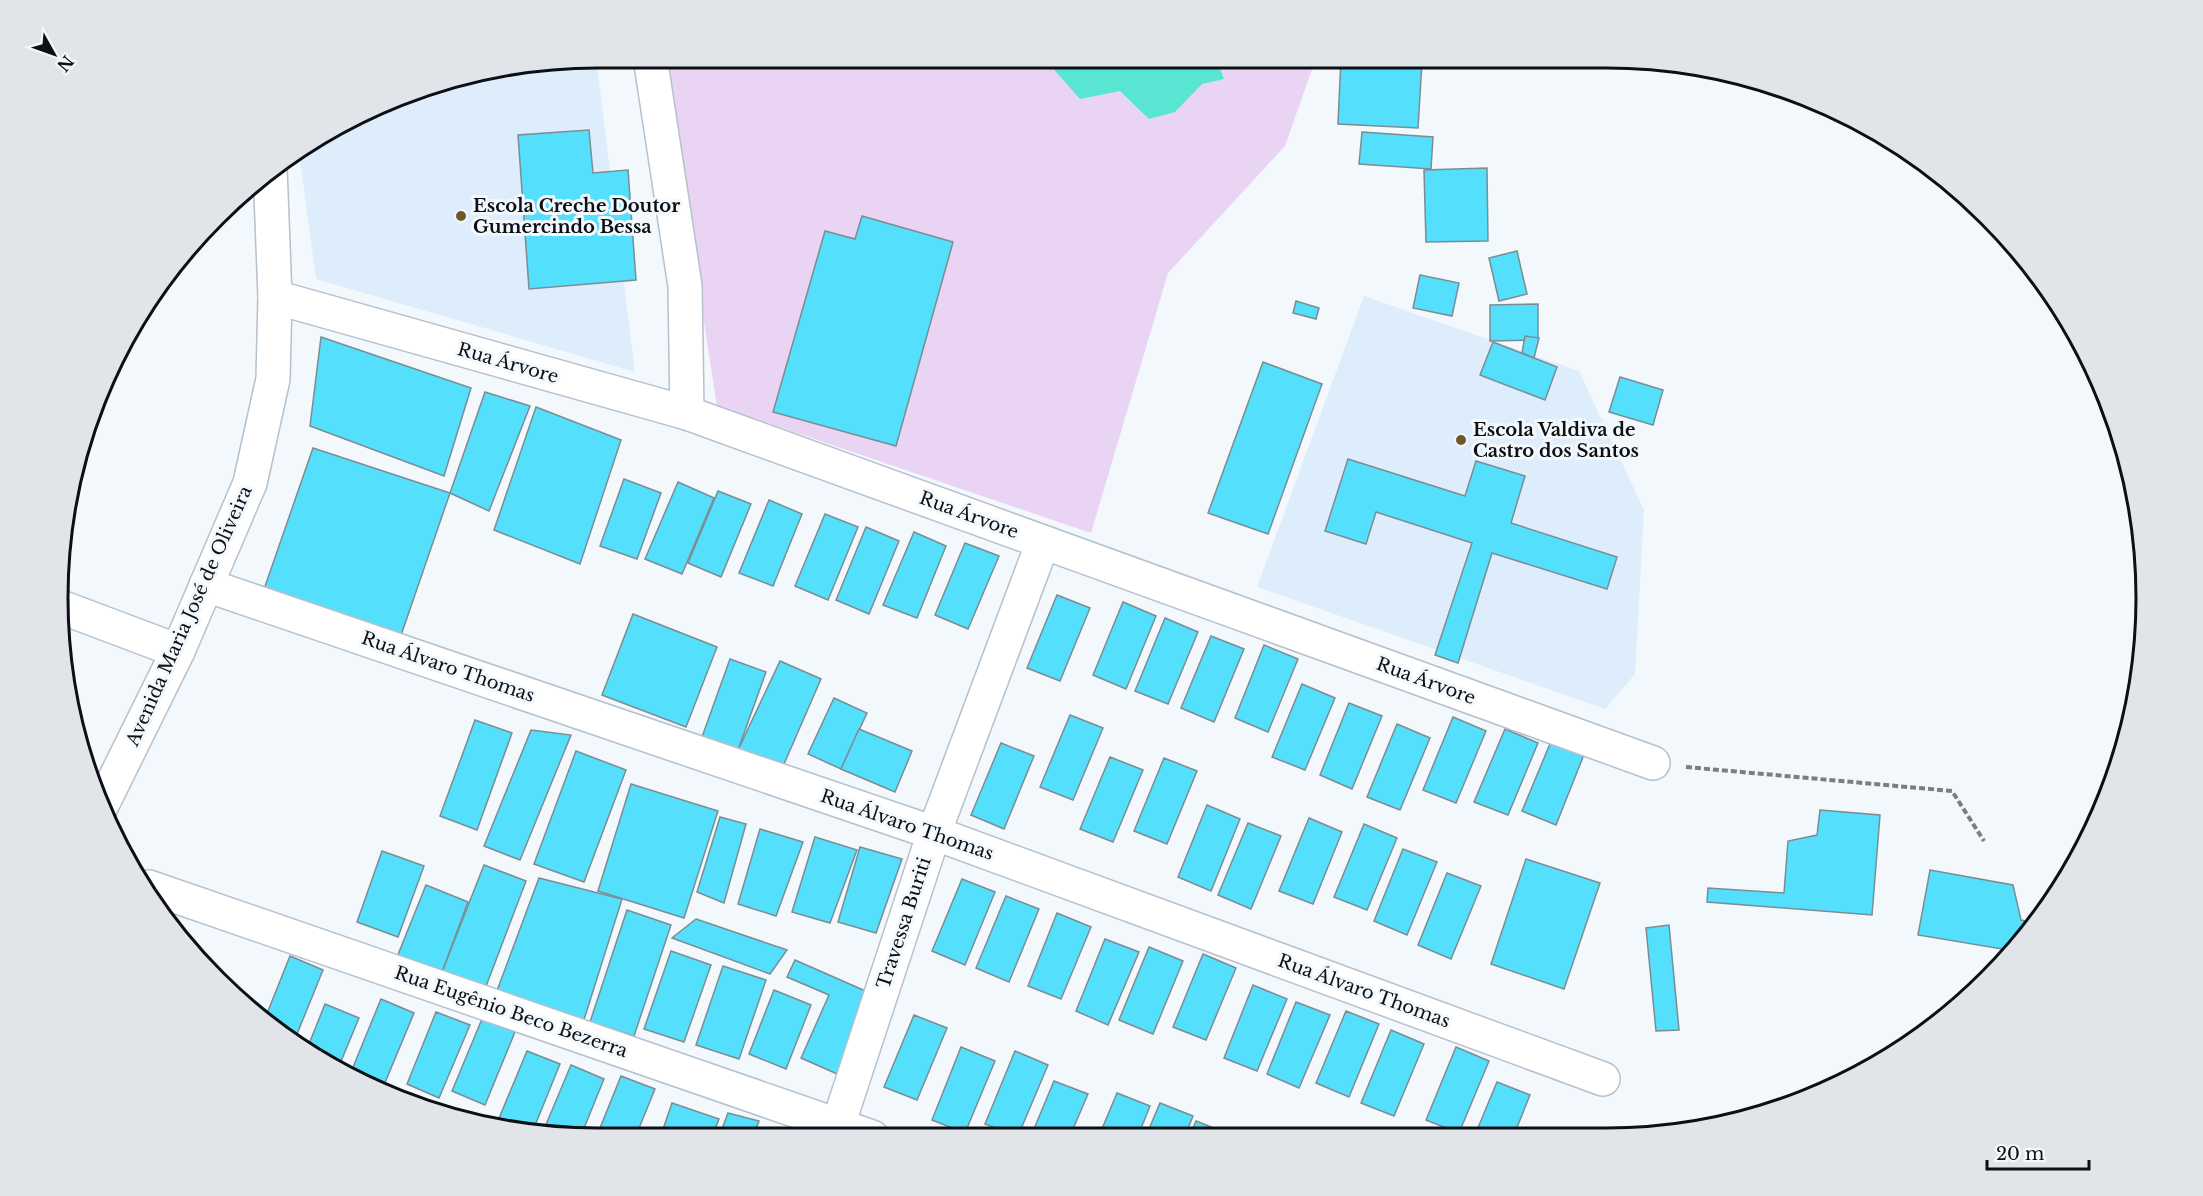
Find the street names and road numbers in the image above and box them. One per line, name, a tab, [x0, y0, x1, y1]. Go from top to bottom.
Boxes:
street label: Rua Árvore	[455, 337, 561, 388]
street label: Avenida Maria José de Oliveira	[121, 482, 257, 750]
street label: Rua Árvore	[916, 486, 1022, 543]
street label: Rua Álvaro Thomas	[359, 626, 538, 707]
street label: Rua Árvore	[1373, 652, 1479, 709]
street label: Rua Álvaro Thomas	[818, 784, 997, 865]
street label: Travessa Buriti	[872, 854, 936, 992]
street label: Rua Álvaro Thomas	[1275, 949, 1453, 1032]
street label: Rua Eugênio Beco Bezerra	[392, 962, 630, 1062]

